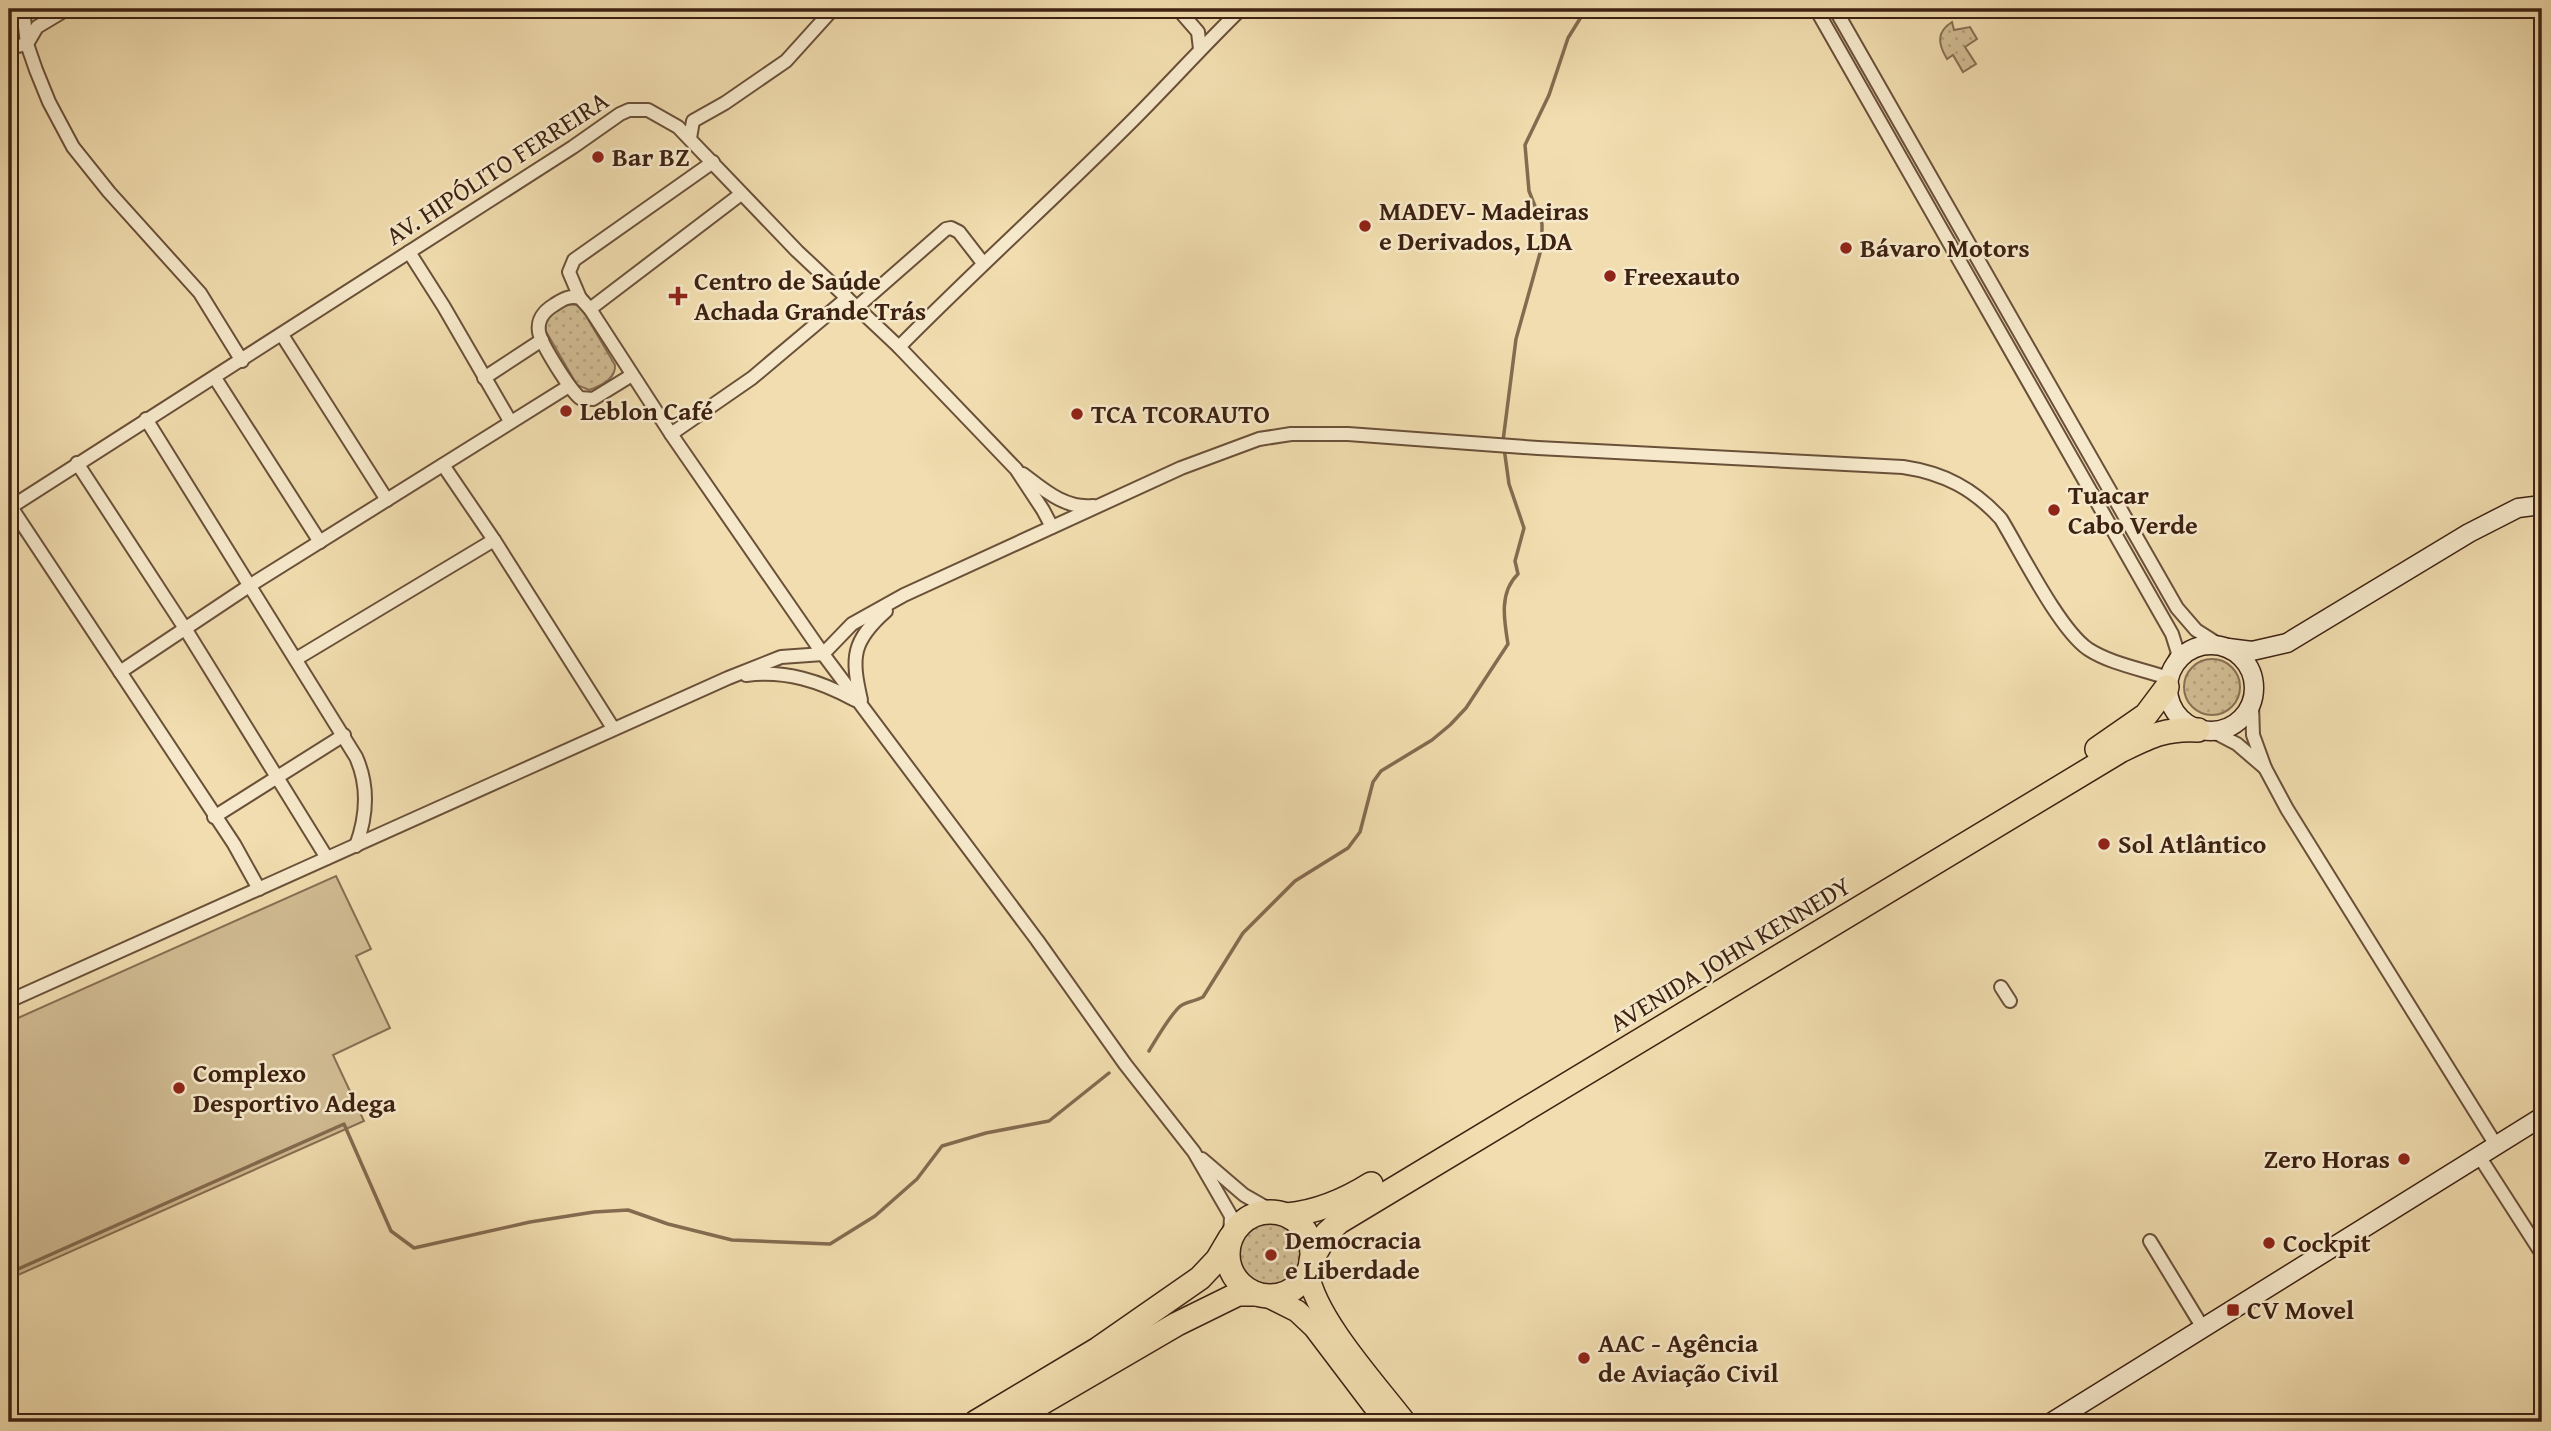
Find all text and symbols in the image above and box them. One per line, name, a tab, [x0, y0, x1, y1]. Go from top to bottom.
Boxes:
street label: AV. HIPÓLITO FERREIRA	[378, 81, 616, 254]
place label: Bar BZ	[612, 137, 690, 176]
marker: Bar BZ	[590, 149, 606, 165]
place label: MADEV- Madeiras e Derivados, LDA	[1379, 191, 1589, 260]
marker: MADEV- Madeiras e Derivados, LDA	[1357, 218, 1373, 234]
place label: Bávaro Motors	[1860, 228, 2030, 267]
marker: Bávaro Motors	[1838, 240, 1854, 256]
place label: Freexauto	[1624, 256, 1740, 295]
place label: Centro de Saúde Achada Grande Trás	[694, 261, 926, 330]
marker: Freexauto	[1602, 268, 1618, 284]
marker: Centro de Saúde Achada Grande Trás	[668, 286, 688, 306]
place label: Leblon Café	[580, 391, 714, 430]
place label: TCA TCORAUTO	[1091, 394, 1270, 433]
marker: Leblon Café	[558, 403, 574, 419]
marker: TCA TCORAUTO	[1069, 406, 1085, 422]
place label: Tuacar Cabo Verde	[2068, 475, 2198, 544]
marker: Tuacar Cabo Verde	[2046, 502, 2062, 518]
place label: Sol Atlântico	[2118, 824, 2266, 863]
marker: Sol Atlântico	[2096, 836, 2112, 852]
street label: AVENIDA JOHN KENNEDY	[1602, 866, 1858, 1041]
place label: Complexo Desportivo Adega	[193, 1053, 397, 1122]
marker: Complexo Desportivo Adega	[171, 1080, 187, 1096]
place label: Zero Horas	[2264, 1139, 2390, 1178]
marker: Zero Horas	[2396, 1151, 2412, 1167]
place label: Democracia e Liberdade	[1285, 1220, 1422, 1289]
place label: Cockpit	[2283, 1223, 2371, 1262]
marker: Cockpit	[2261, 1235, 2277, 1251]
marker: Democracia e Liberdade	[1263, 1247, 1279, 1263]
place label: CV Movel	[2247, 1290, 2354, 1329]
marker: CV Movel	[2225, 1302, 2241, 1318]
place label: AAC - Agência de Aviação Civil	[1598, 1323, 1779, 1392]
marker: AAC - Agência de Aviação Civil	[1576, 1350, 1592, 1366]

